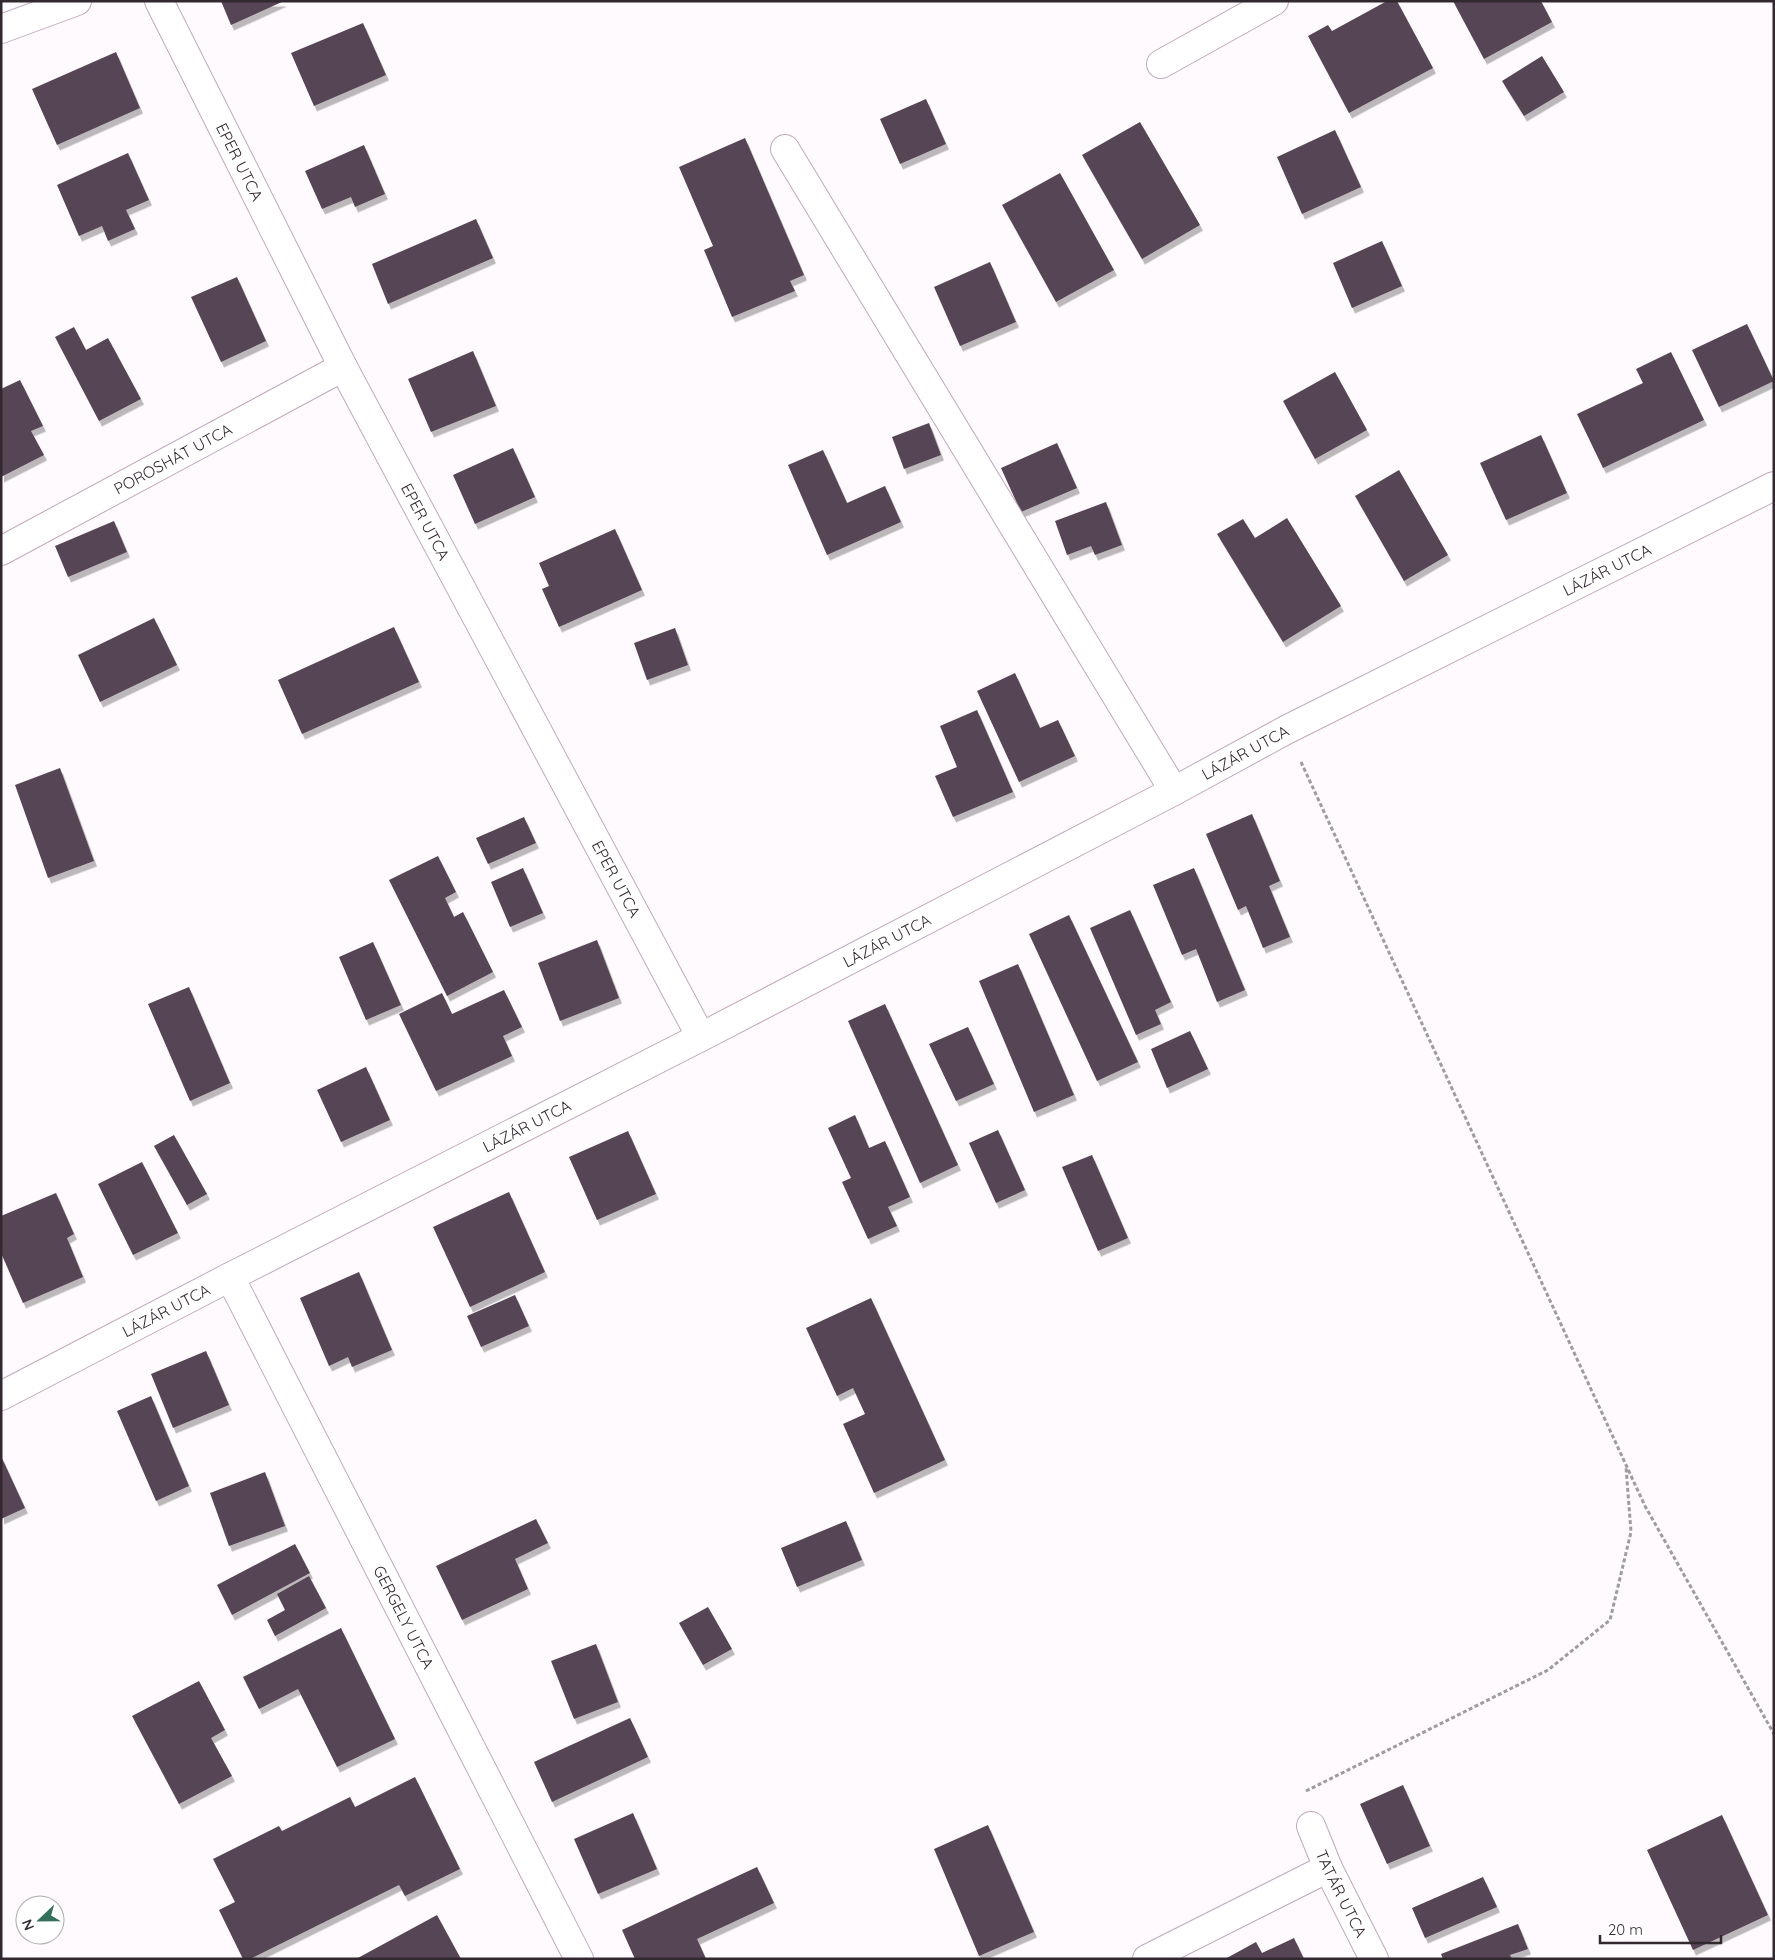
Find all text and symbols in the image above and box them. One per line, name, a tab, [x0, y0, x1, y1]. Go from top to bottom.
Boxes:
street label: EPER UTCA	[212, 120, 268, 204]
street label: POROSHÁT UTCA	[110, 419, 235, 498]
street label: EPER UTCA	[397, 480, 454, 564]
street label: LÁZÁR UTCA	[1559, 539, 1654, 600]
street label: LÁZÁR UTCA	[1198, 720, 1292, 784]
street label: EPER UTCA	[588, 837, 645, 921]
street label: LÁZÁR UTCA	[839, 909, 934, 972]
street label: LÁZÁR UTCA	[479, 1095, 574, 1157]
street label: LÁZÁR UTCA	[119, 1279, 213, 1341]
street label: GERGELY UTCA	[369, 1562, 439, 1672]
street label: TATÁR UTCA	[1312, 1847, 1371, 1941]
north arrow	[15, 1895, 65, 1945]
scale bar	[1600, 1912, 1721, 1944]
text: N	[18, 1917, 38, 1933]
text: 20 m	[1608, 1920, 1643, 1939]

